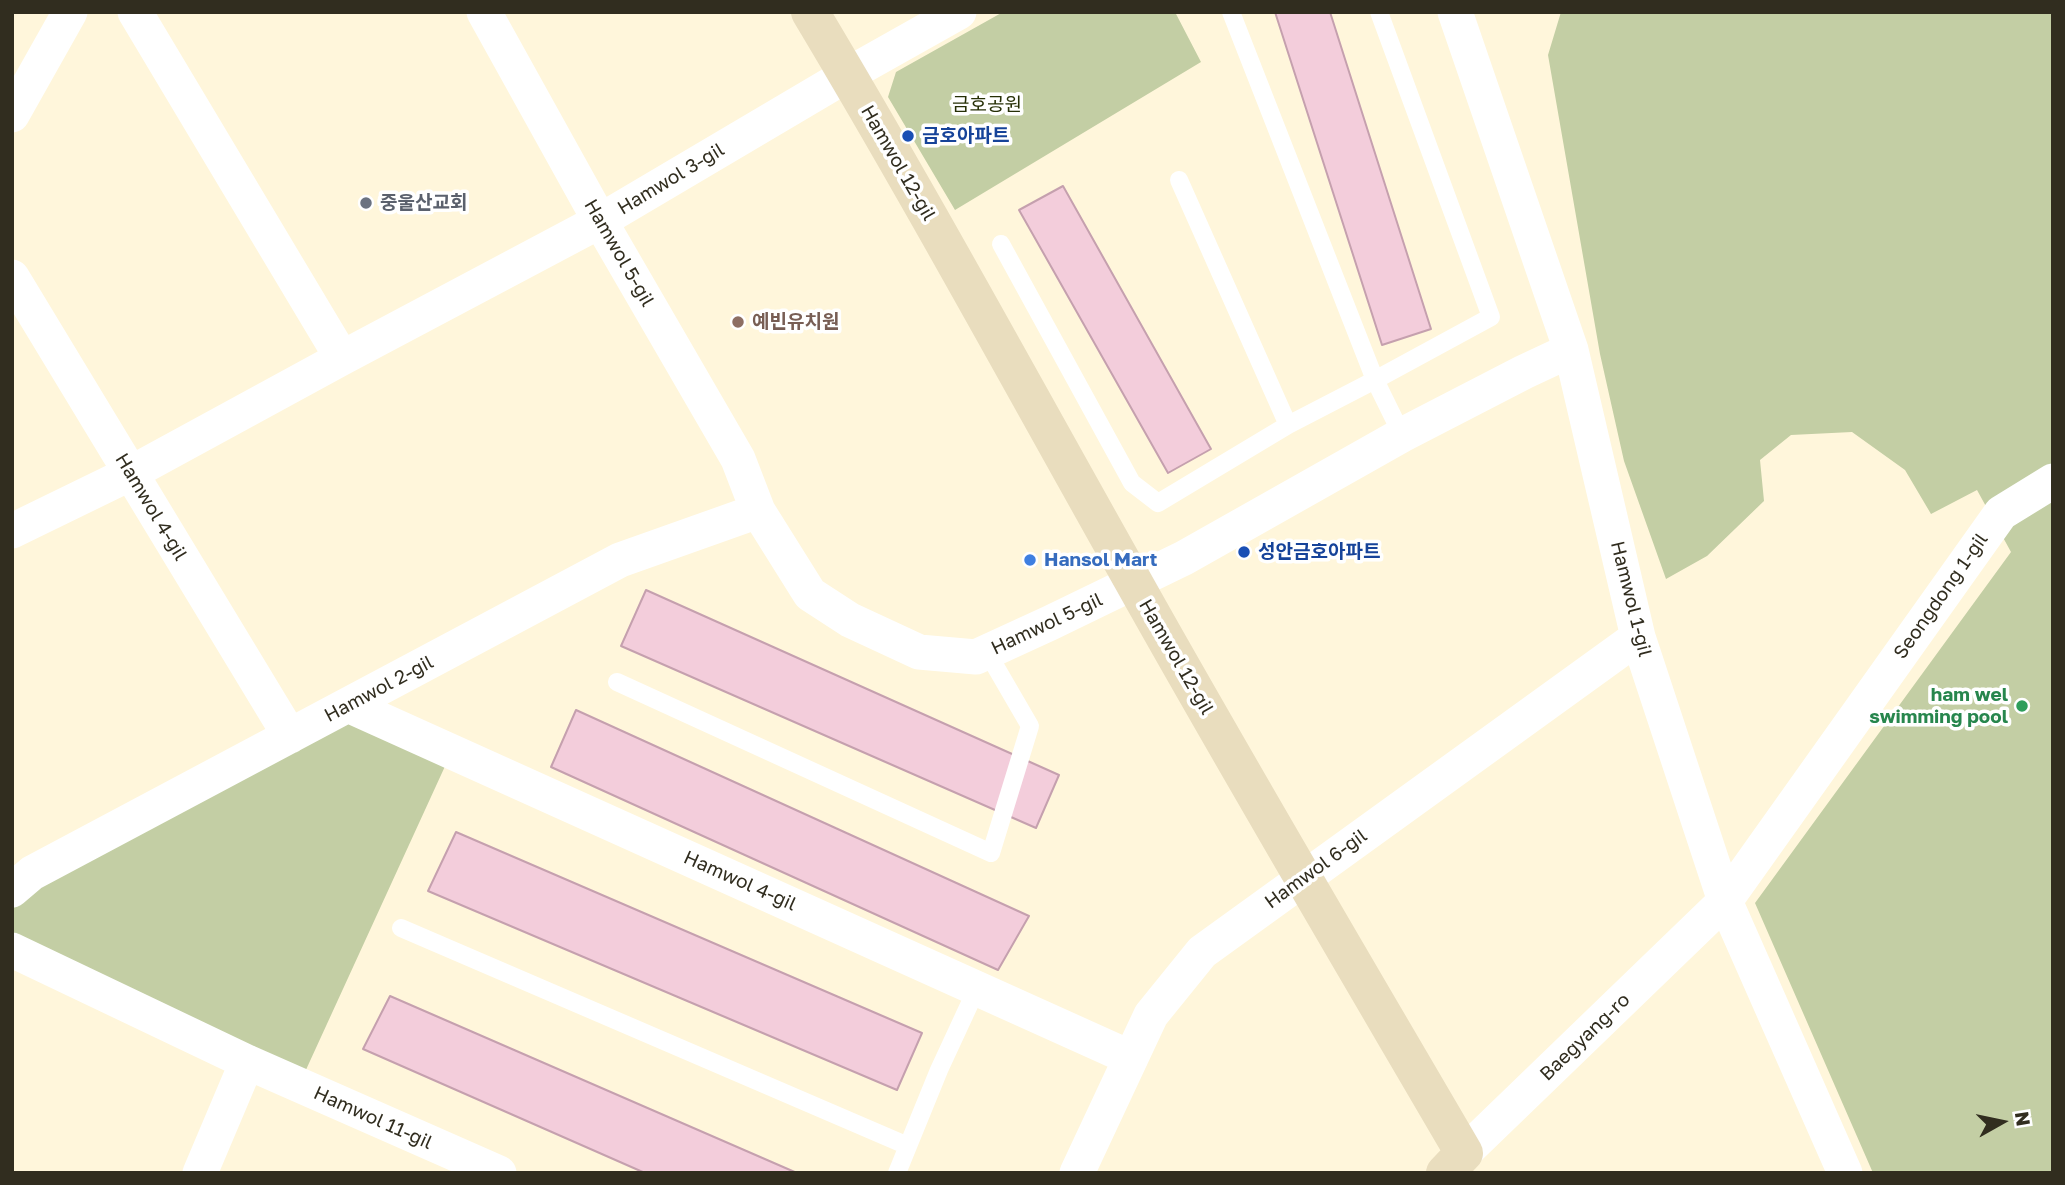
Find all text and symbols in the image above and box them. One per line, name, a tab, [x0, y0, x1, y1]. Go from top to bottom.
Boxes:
park label: 금호공원	[952, 94, 1022, 116]
street label: Hamwol 12-gil	[856, 101, 940, 225]
place label: 금호아파트	[922, 125, 1009, 147]
marker: 금호아파트	[900, 128, 916, 144]
street label: Hamwol 3-gil	[614, 138, 728, 220]
place label: 중울산교회	[380, 192, 467, 214]
marker: 중울산교회	[358, 195, 374, 211]
street label: Hamwol 5-gil	[579, 195, 659, 311]
place label: 예빈유치원	[752, 311, 839, 333]
marker: 예빈유치원	[730, 314, 746, 330]
street label: Hamwol 4-gil	[110, 449, 192, 565]
street label: Seongdong 1-gil	[1889, 529, 1993, 663]
street label: Hamwol 1-gil	[1606, 539, 1656, 659]
place label: 성안금호아파트	[1258, 541, 1380, 563]
marker: 성안금호아파트	[1236, 544, 1252, 560]
place label: Hansol Mart	[1044, 549, 1157, 571]
marker: Hansol Mart	[1022, 552, 1038, 568]
street label: Hamwol 5-gil	[988, 588, 1106, 660]
street label: Hamwol 12-gil	[1134, 595, 1218, 719]
street label: Hamwol 2-gil	[321, 651, 437, 727]
place label: ham wel swimming pool	[1869, 684, 2008, 728]
marker: ham wel swimming pool	[2014, 698, 2030, 714]
street label: Hamwol 6-gil	[1260, 824, 1372, 914]
street label: Hamwol 4-gil	[680, 846, 800, 916]
street label: Baegyang-ro	[1535, 988, 1635, 1086]
street label: Hamwol 11-gil	[310, 1082, 436, 1154]
north arrow	[1967, 1087, 2037, 1157]
text: N	[2011, 1110, 2036, 1128]

